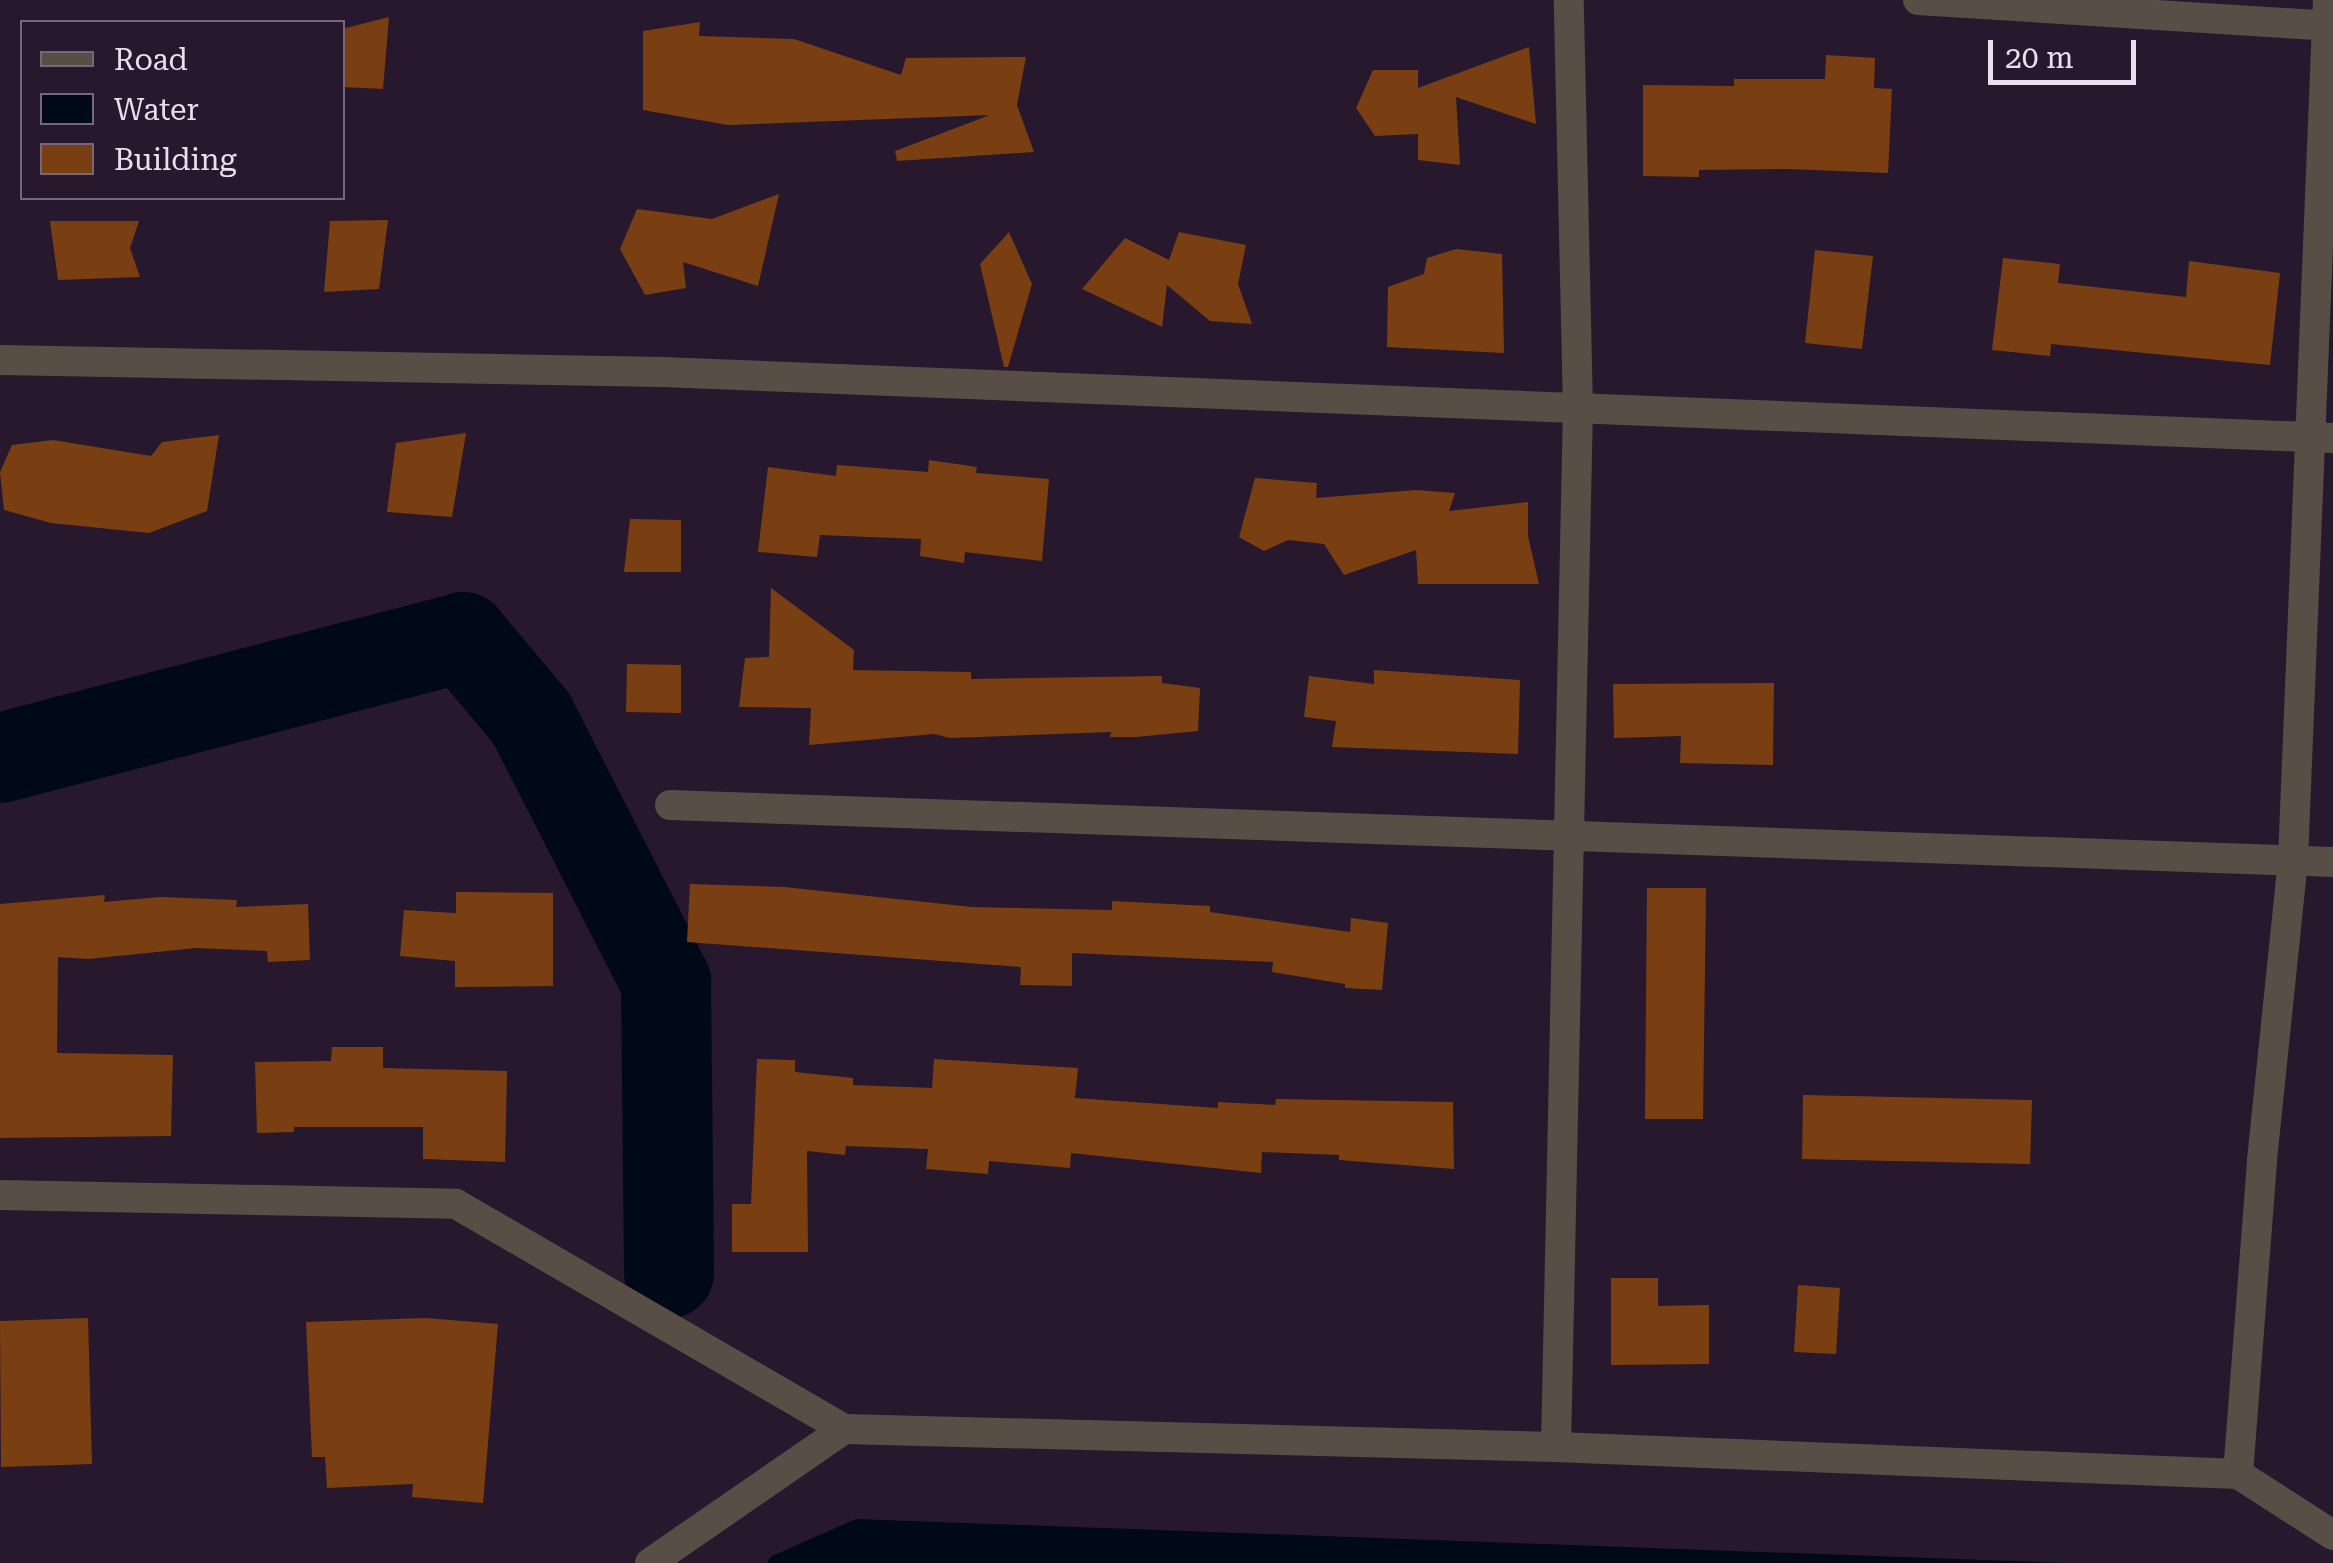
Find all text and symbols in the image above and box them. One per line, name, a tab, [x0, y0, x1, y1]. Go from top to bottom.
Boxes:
legend	[20, 20, 345, 200]
scale bar	[1993, 20, 2140, 82]
text: 20 m	[2005, 40, 2074, 75]
text: Road	[114, 42, 188, 77]
text: Water	[114, 92, 199, 127]
text: Building	[114, 142, 237, 177]

